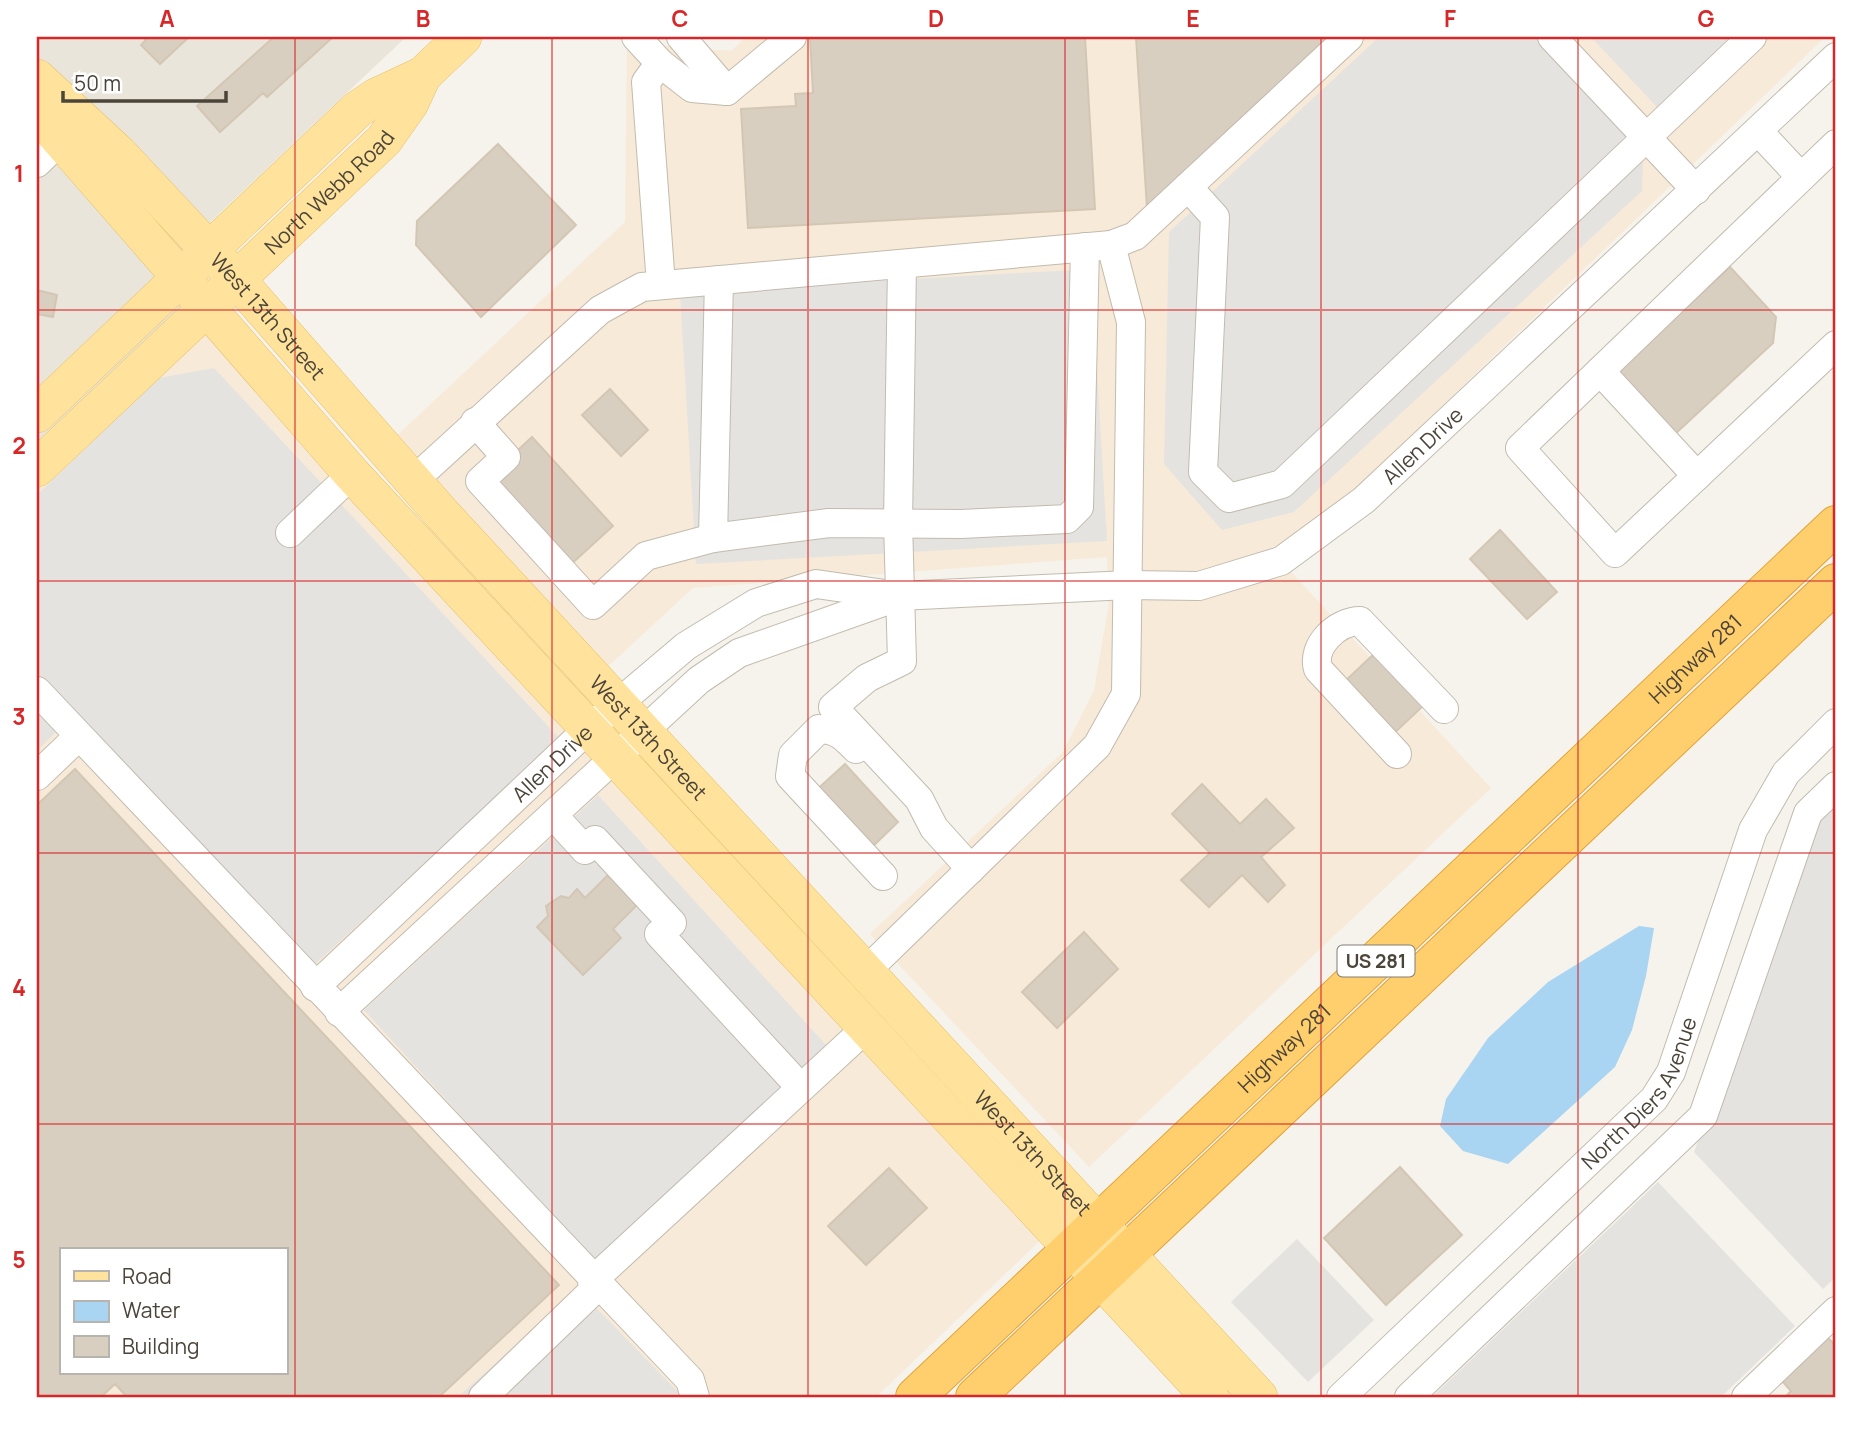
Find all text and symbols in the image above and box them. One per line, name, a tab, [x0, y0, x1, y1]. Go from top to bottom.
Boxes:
text: A	[159, 2, 175, 34]
text: B	[416, 2, 430, 34]
text: C	[672, 2, 689, 34]
text: D	[928, 2, 944, 34]
text: E	[1186, 2, 1200, 34]
text: F	[1444, 2, 1456, 34]
text: G	[1698, 2, 1715, 34]
scale bar	[63, 60, 226, 104]
text: 50 m	[74, 69, 121, 97]
street label: North Webb Road	[258, 125, 401, 260]
text: 1	[14, 157, 24, 189]
street label: West 13th Street	[204, 246, 332, 386]
street label: Allen Drive	[1376, 401, 1469, 490]
text: 2	[12, 429, 26, 461]
street label: Highway 281	[1642, 608, 1748, 709]
street label: West 13th Street	[584, 669, 714, 806]
text: 3	[12, 700, 26, 732]
street label: Allen Drive	[506, 718, 598, 808]
road number: US 281	[1338, 945, 1414, 976]
text: 4	[12, 971, 26, 1003]
street label: Highway 281	[1231, 997, 1337, 1099]
street label: North Diers Avenue	[1575, 1013, 1703, 1175]
street label: West 13th Street	[968, 1084, 1098, 1222]
text: 5	[12, 1243, 26, 1275]
legend	[60, 1248, 287, 1374]
text: Road	[122, 1262, 172, 1290]
text: Water	[122, 1296, 181, 1324]
text: Building	[122, 1332, 199, 1360]

